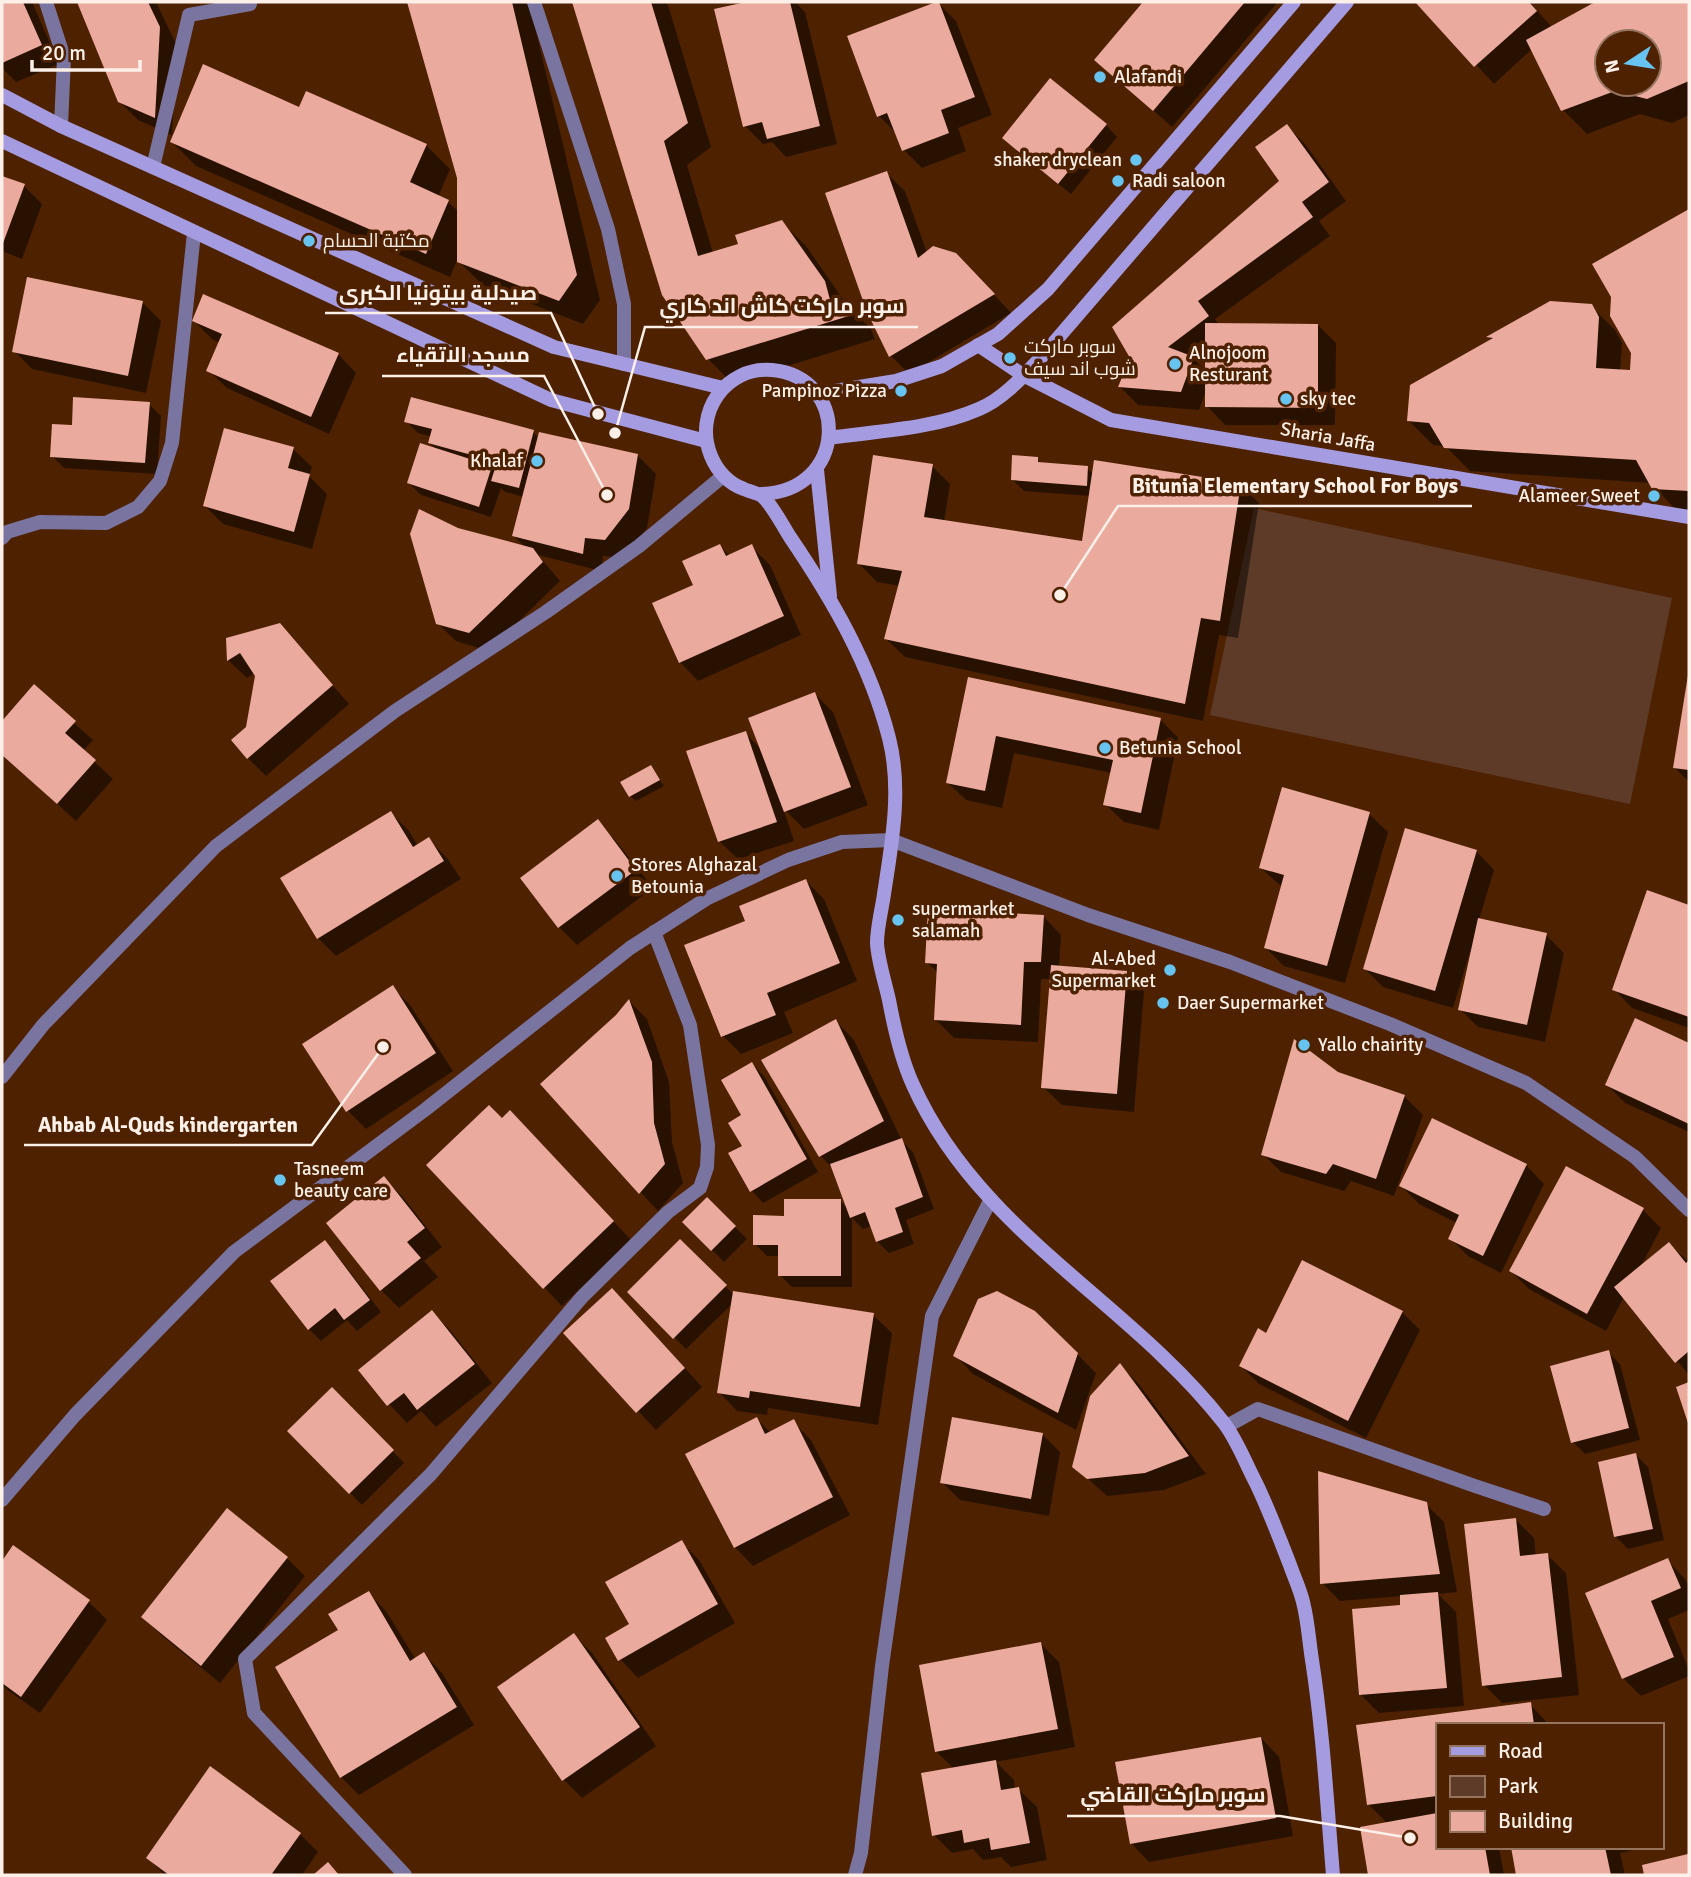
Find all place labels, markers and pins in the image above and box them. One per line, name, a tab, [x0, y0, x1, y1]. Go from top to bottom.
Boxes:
place label: Alafandi	[1114, 65, 1182, 89]
marker: Alafandi	[1092, 69, 1108, 85]
place label: shaker dryclean	[994, 148, 1122, 172]
marker: shaker dryclean	[1128, 152, 1144, 168]
place label: Radi saloon	[1132, 169, 1226, 193]
marker: Radi saloon	[1110, 173, 1126, 189]
place label: مكتبة الحسام	[323, 229, 430, 254]
marker: مكتبة الحسام	[301, 233, 317, 249]
callout: صيدلية بيتونيا الكبرى	[325, 271, 551, 313]
callout: سوبر ماركت كاش اند كاري	[645, 285, 918, 327]
callout: مسجد الاتقياء	[382, 334, 544, 376]
place label: سوبر ماركت شوب اند سيف	[1024, 335, 1136, 381]
place label: Alnojoom Resturant	[1189, 341, 1269, 387]
marker: سوبر ماركت شوب اند سيف	[1002, 350, 1018, 366]
marker: Alnojoom Resturant	[1167, 356, 1183, 372]
place label: Pampinoz Pizza	[762, 379, 887, 403]
marker: Pampinoz Pizza	[893, 383, 909, 399]
place label: sky tec	[1300, 387, 1356, 411]
marker: sky tec	[1278, 391, 1294, 407]
place label: Khalaf	[470, 449, 525, 473]
marker: Khalaf	[529, 453, 545, 469]
callout: Bitunia Elementary School For Boys	[1118, 464, 1472, 506]
place label: Alameer Sweet	[1519, 484, 1640, 508]
marker: Alameer Sweet	[1646, 488, 1662, 504]
place label: Betunia School	[1119, 736, 1242, 760]
marker: Betunia School	[1097, 740, 1113, 756]
place label: Stores Alghazal Betounia	[631, 853, 757, 899]
marker: Stores Alghazal Betounia	[609, 868, 625, 884]
place label: supermarket salamah	[912, 897, 1015, 943]
marker: supermarket salamah	[890, 912, 906, 928]
place label: Al-Abed Supermarket	[1051, 947, 1156, 993]
marker: Al-Abed Supermarket	[1162, 962, 1178, 978]
place label: Daer Supermarket	[1177, 991, 1324, 1015]
marker: Daer Supermarket	[1155, 995, 1171, 1011]
place label: Yallo chairity	[1318, 1033, 1423, 1057]
marker: Yallo chairity	[1296, 1037, 1312, 1053]
callout: Ahbab Al-Quds kindergarten	[24, 1103, 312, 1145]
place label: Tasneem beauty care	[294, 1157, 388, 1203]
marker: Tasneem beauty care	[272, 1172, 288, 1188]
callout: سوبر ماركت القاضي	[1067, 1774, 1280, 1816]

